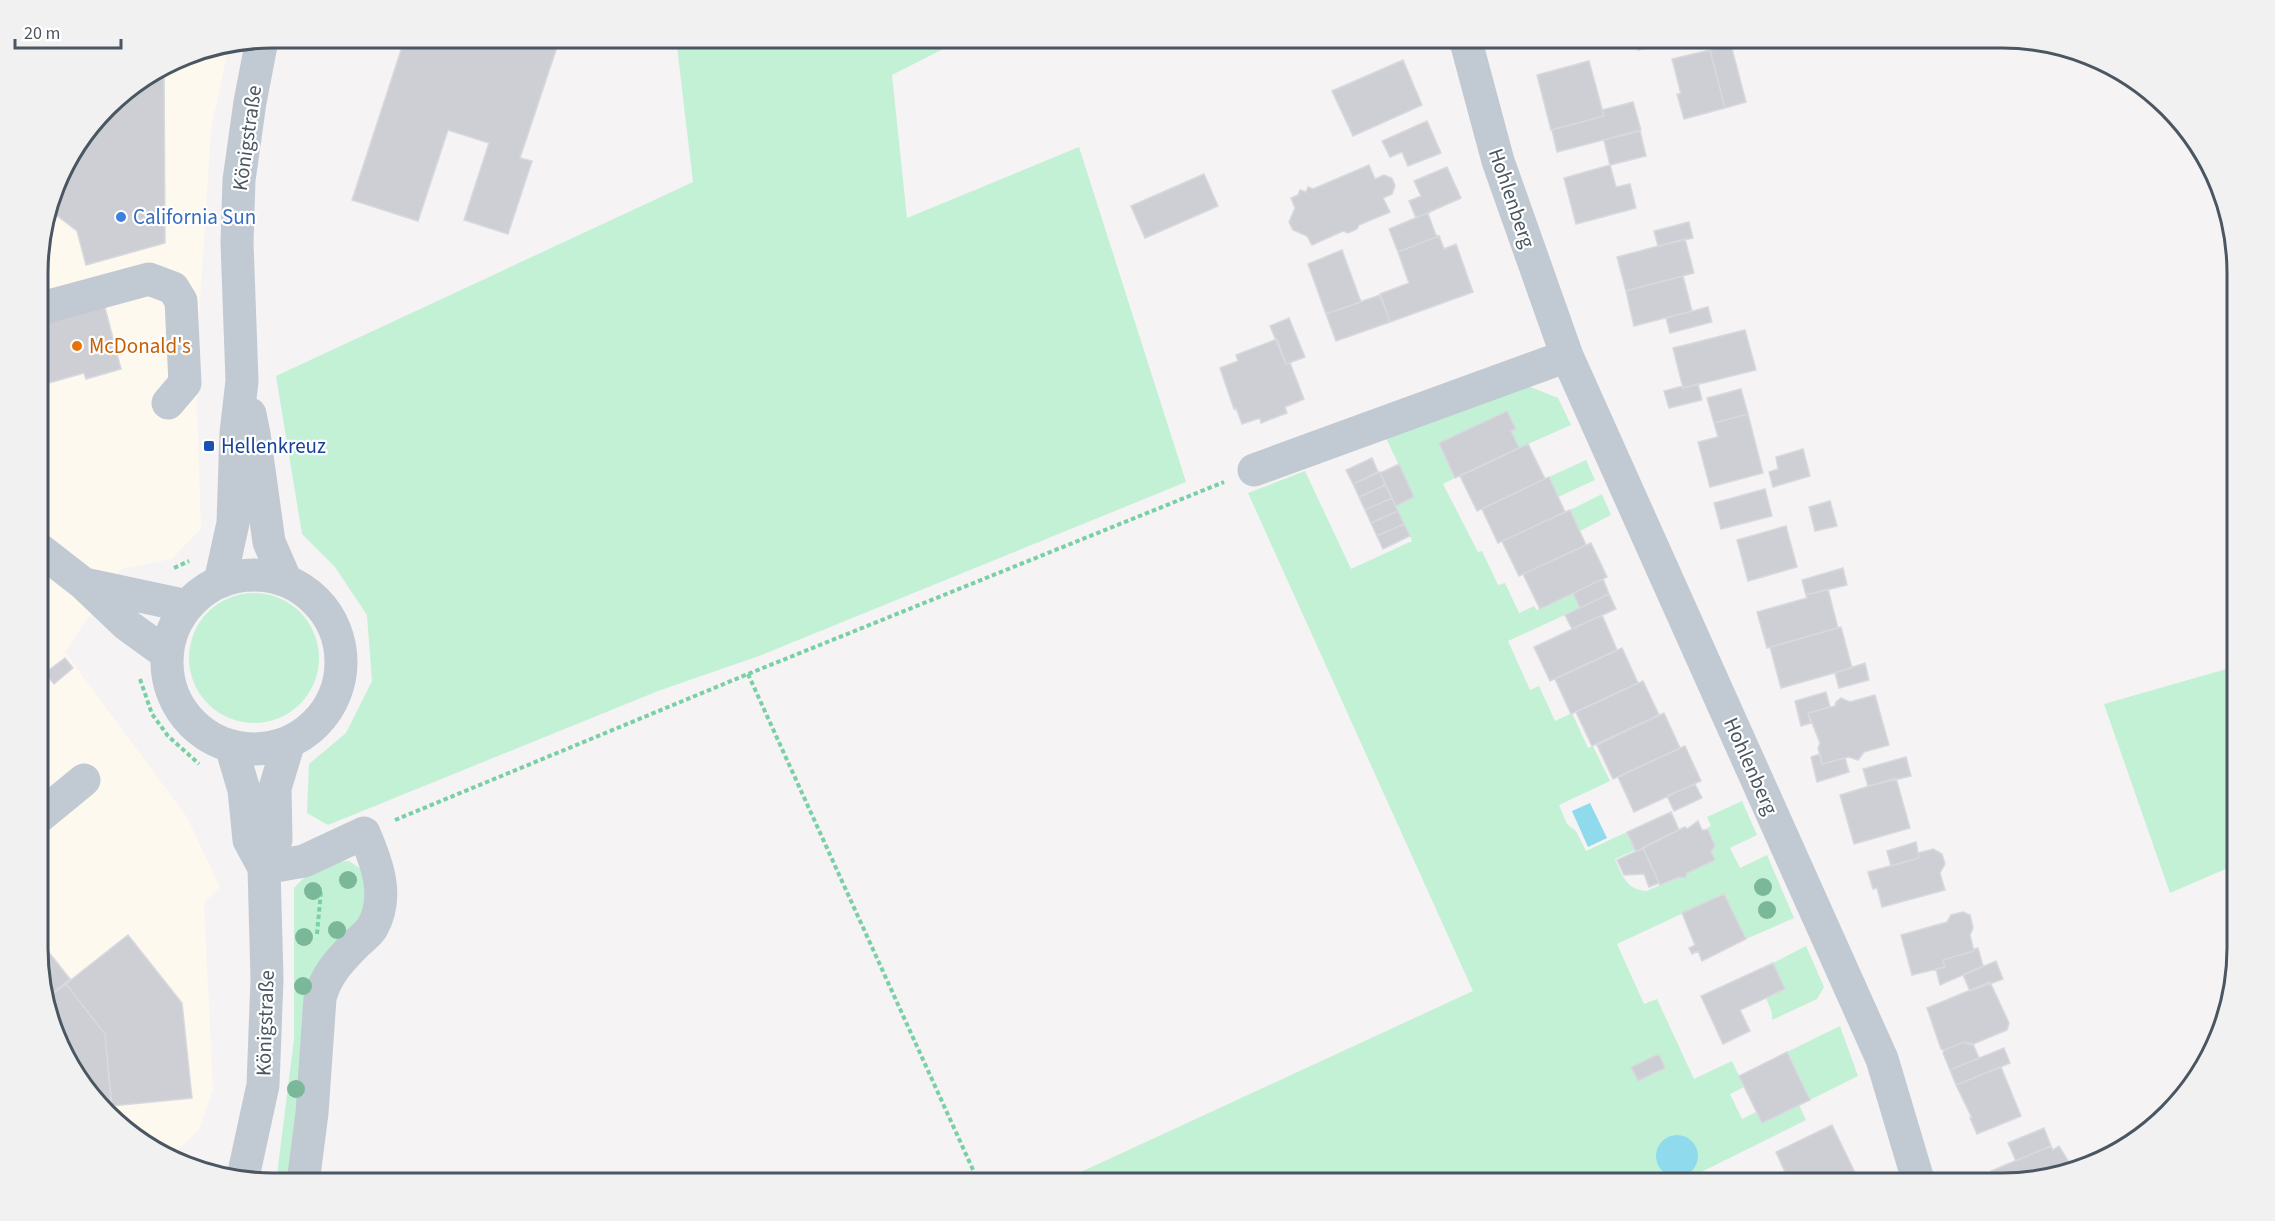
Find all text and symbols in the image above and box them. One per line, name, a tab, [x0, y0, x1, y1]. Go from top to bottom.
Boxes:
scale bar	[15, 12, 122, 50]
text: 20 m	[24, 21, 60, 46]
street label: Königstraße	[225, 83, 269, 193]
street label: Hohlenberg	[1481, 144, 1543, 252]
place label: California Sun	[133, 202, 256, 232]
marker: California Sun	[114, 210, 128, 224]
place label: McDonald's	[89, 331, 191, 361]
marker: McDonald's	[70, 339, 84, 353]
place label: Hellenkreuz	[221, 431, 326, 461]
marker: Hellenkreuz	[202, 439, 216, 453]
street label: Hohlenberg	[1716, 713, 1786, 820]
street label: Königstraße	[248, 970, 282, 1076]

